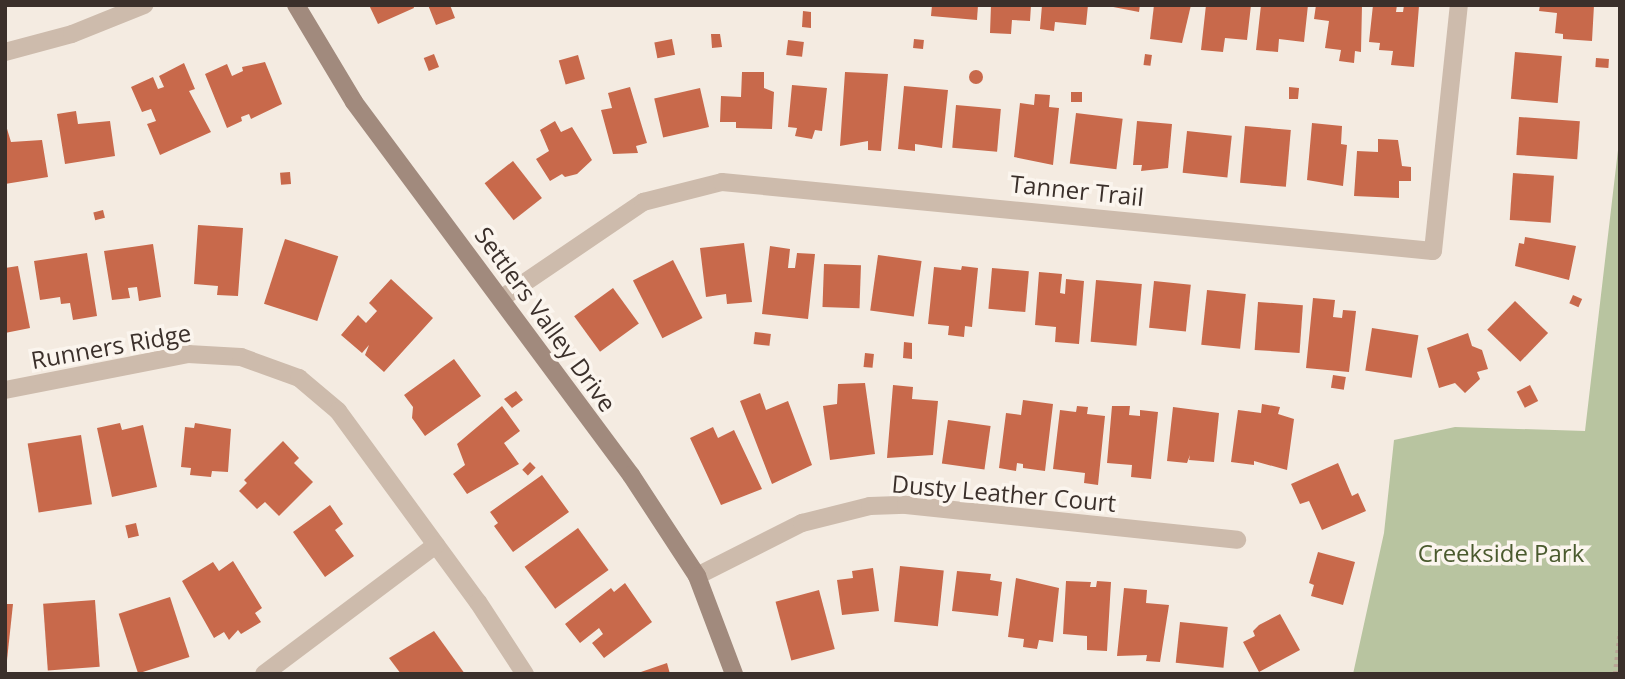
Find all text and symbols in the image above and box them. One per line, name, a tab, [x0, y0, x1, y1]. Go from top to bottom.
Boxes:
street label: Tanner Trail	[1009, 169, 1145, 211]
street label: Settlers Valley Drive	[469, 221, 623, 417]
street label: Runners Ridge	[29, 318, 193, 374]
street label: Dusty Leather Court	[891, 469, 1117, 517]
park label: Creekside Park	[1418, 539, 1584, 567]

